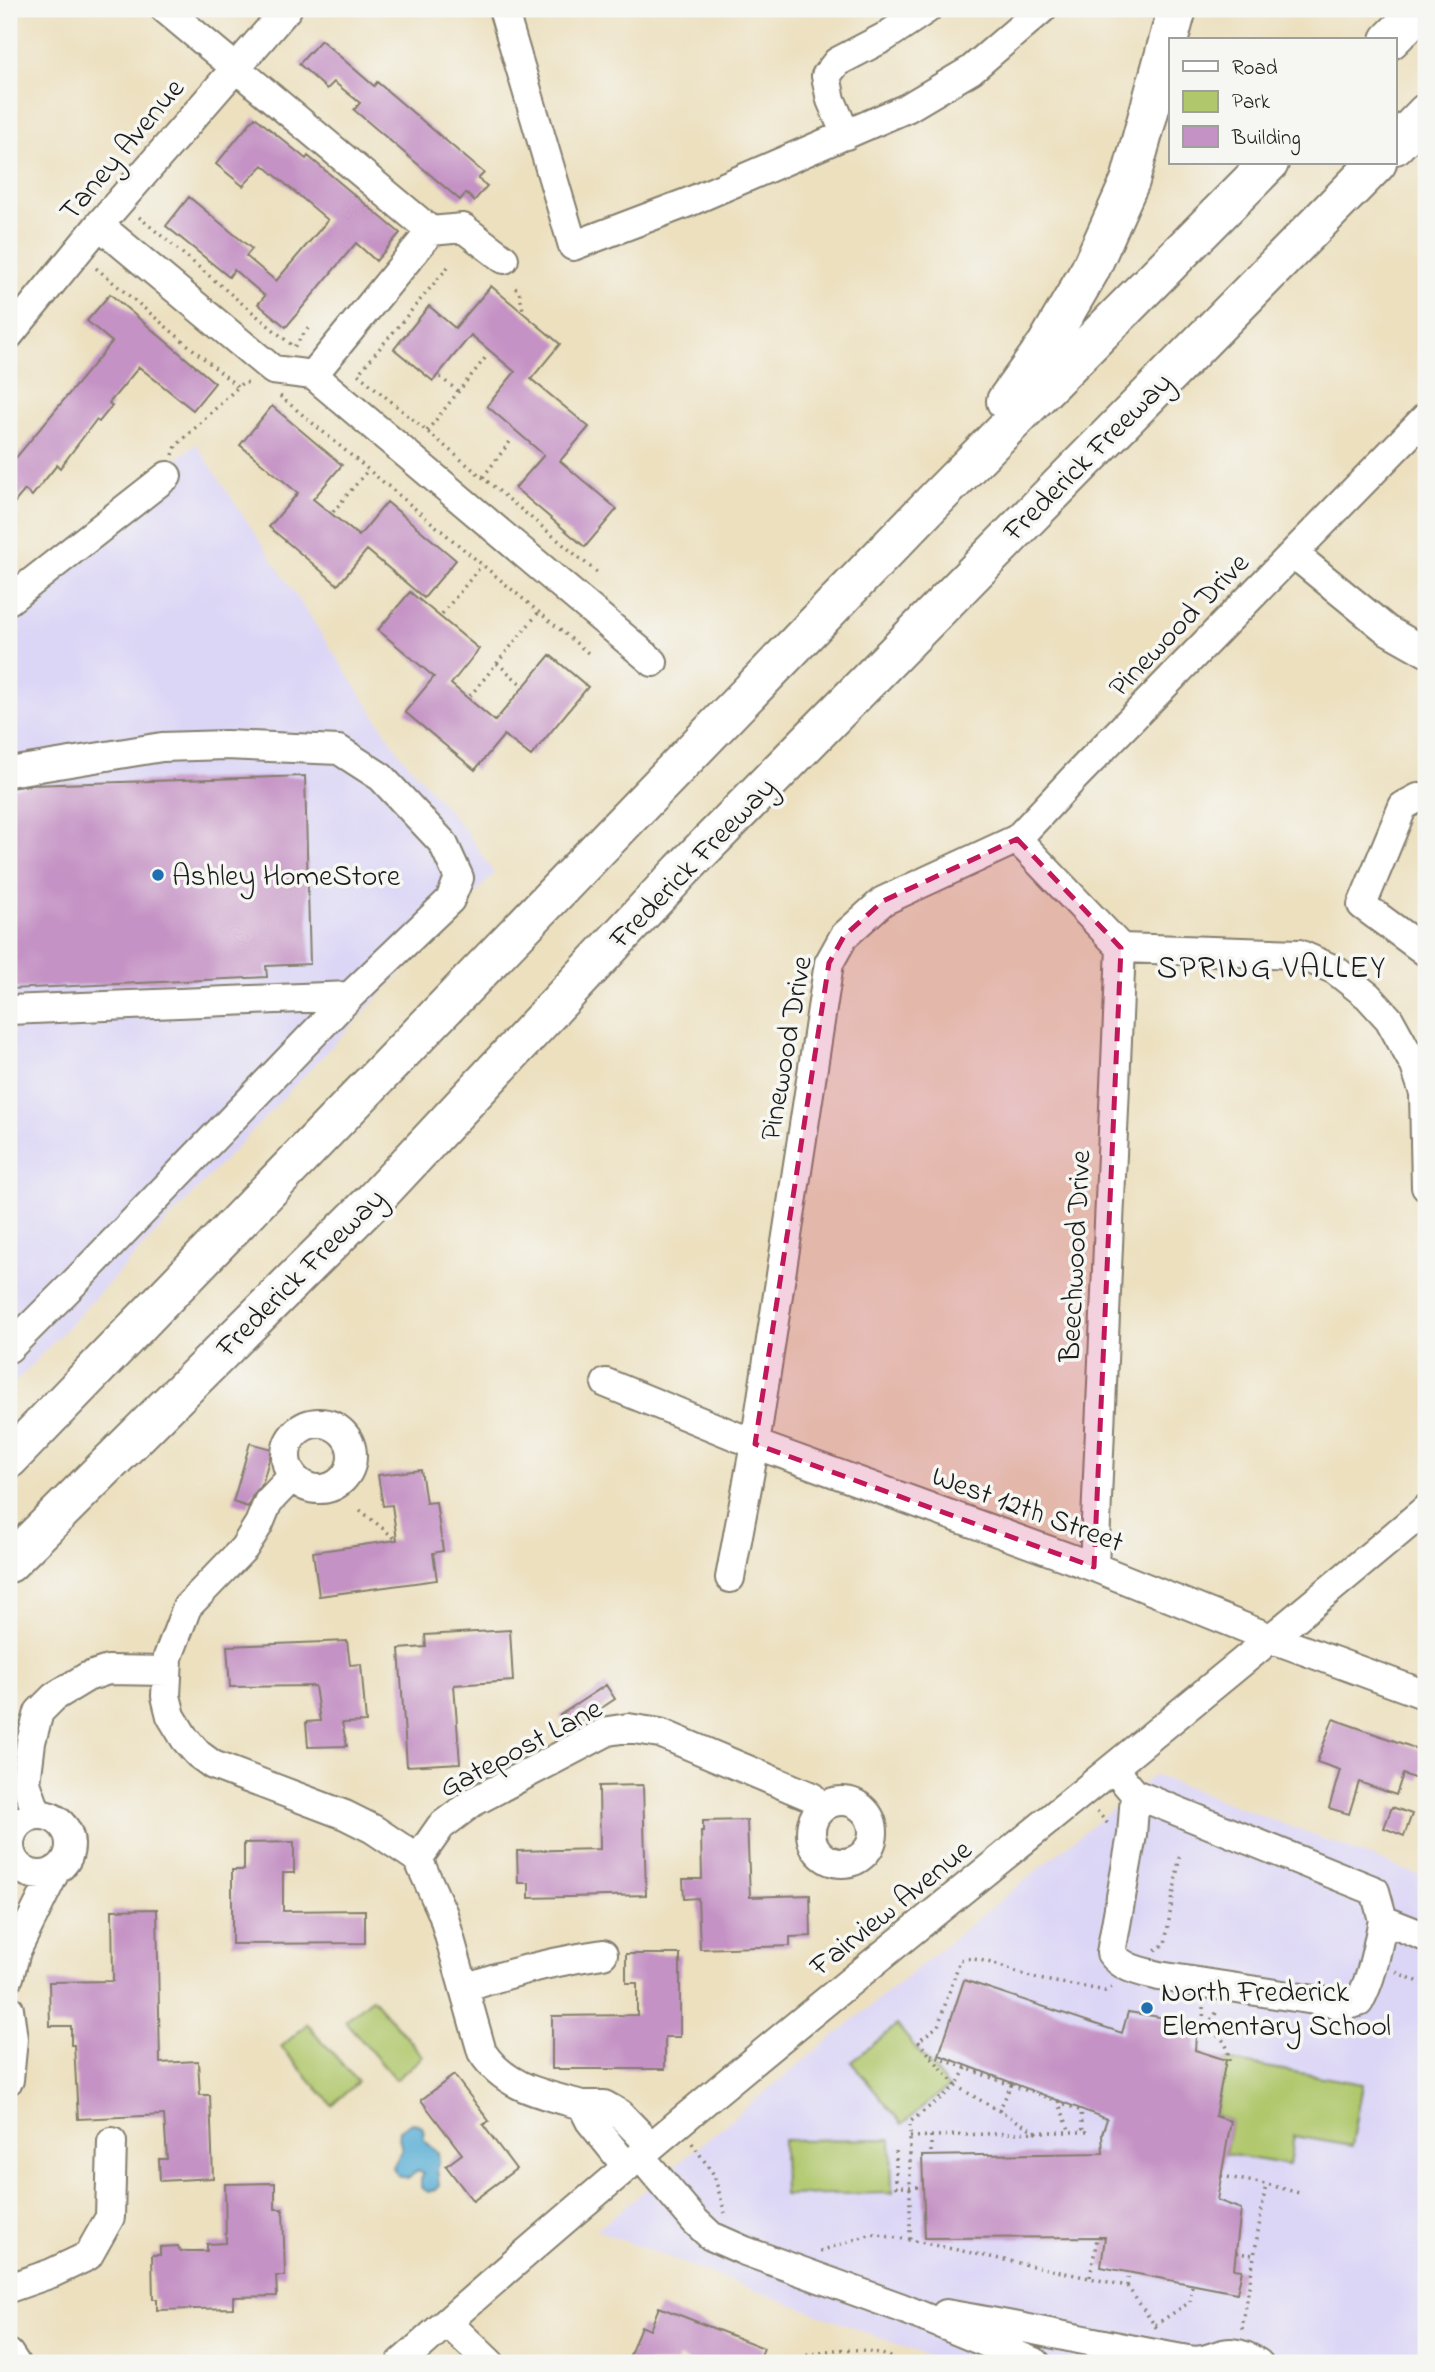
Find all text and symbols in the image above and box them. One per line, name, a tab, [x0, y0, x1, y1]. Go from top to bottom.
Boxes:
legend	[1169, 38, 1396, 164]
text: Road	[1232, 54, 1278, 84]
street label: Taney Avenue	[50, 69, 197, 232]
text: Park	[1232, 88, 1271, 118]
text: Building	[1231, 124, 1301, 156]
street label: Frederick Freeway	[993, 363, 1184, 554]
street label: Pinewood Drive	[1099, 543, 1261, 709]
street label: Frederick Freeway	[600, 768, 788, 961]
place label: Ashley HomeStore	[172, 856, 401, 900]
marker: Ashley HomeStore	[150, 867, 166, 883]
district label: SPRING VALLEY	[1157, 946, 1387, 993]
street label: Pinewood Drive	[750, 952, 826, 1144]
street label: Beechwood Drive	[1049, 1148, 1105, 1364]
street label: Frederick Freeway	[206, 1179, 397, 1370]
street label: West 12th Street	[925, 1456, 1129, 1566]
street label: Gatepost Lane	[432, 1688, 611, 1811]
street label: Fairview Avenue	[800, 1830, 983, 1989]
place label: North Frederick Elementary School	[1161, 1972, 1391, 2050]
marker: North Frederick Elementary School	[1139, 2000, 1155, 2016]

